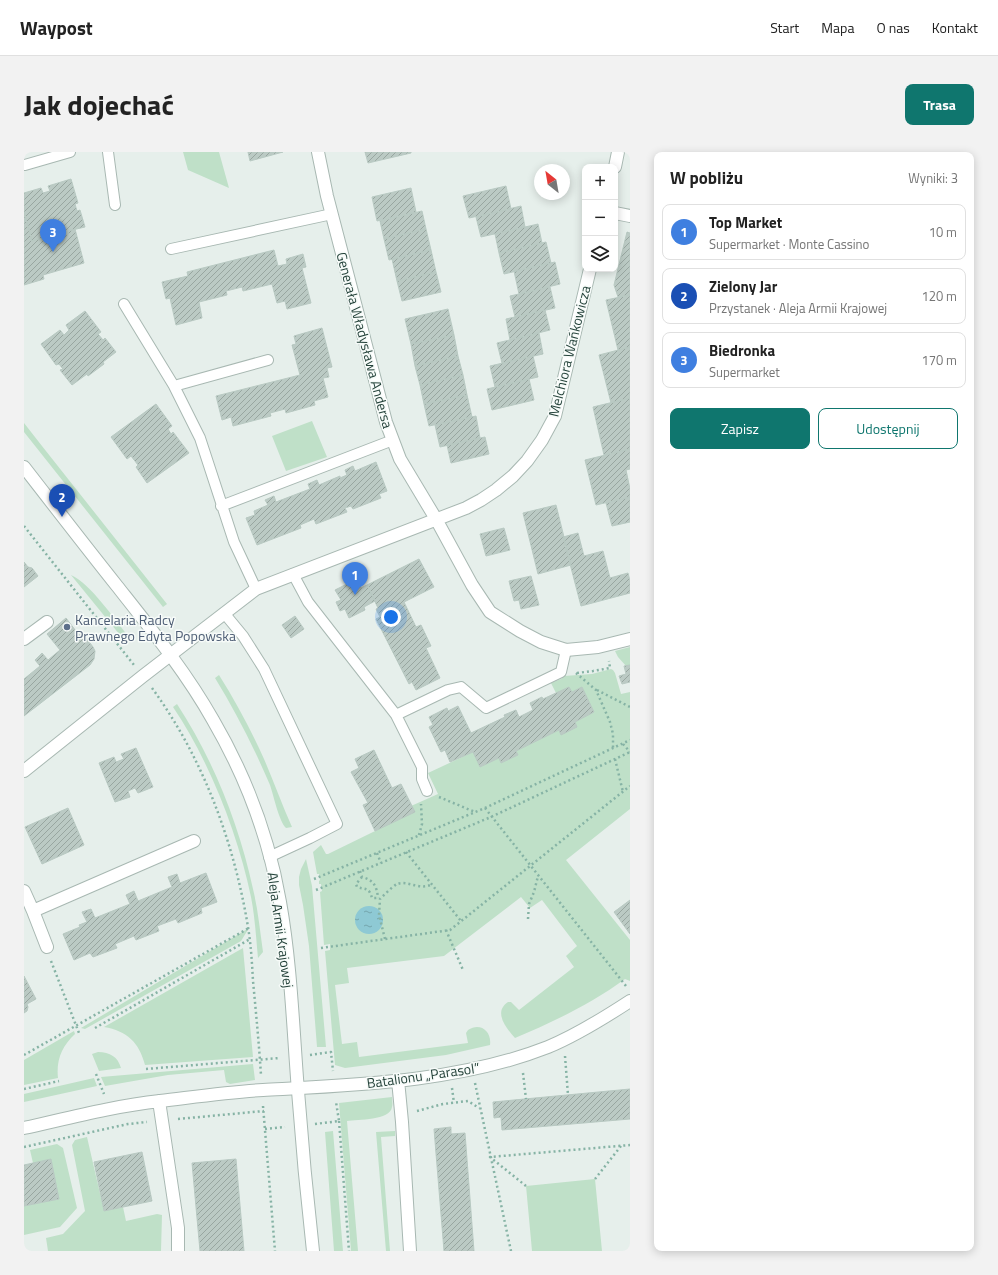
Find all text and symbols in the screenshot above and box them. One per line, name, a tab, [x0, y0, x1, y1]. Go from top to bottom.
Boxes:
text: Waypost	[20, 13, 93, 42]
text: Start	[770, 17, 799, 38]
text: Mapa	[821, 17, 854, 38]
text: O nas	[876, 17, 910, 38]
text: Kontakt	[932, 17, 978, 38]
text: Jak dojechać	[24, 83, 174, 126]
button: Trasa	[905, 84, 974, 125]
north arrow	[534, 164, 570, 200]
map controls	[582, 164, 618, 272]
button: +	[582, 164, 618, 200]
text: W pobliżu	[670, 165, 743, 191]
text: Wyniki: 3	[908, 168, 958, 188]
button: −	[582, 200, 618, 236]
text: Top Market	[709, 211, 782, 234]
pin: 3	[40, 219, 66, 252]
text: 1	[680, 222, 688, 242]
text: 10 m	[929, 222, 957, 242]
text: Supermarket · Monte Cassino	[709, 234, 869, 254]
button: layers	[582, 236, 618, 272]
street label: Generała Władysława Andersa	[331, 250, 399, 430]
text: Zielony Jar	[709, 275, 777, 298]
street label: Melchiora Wańkowicza	[543, 283, 595, 419]
text: 2	[680, 286, 688, 306]
text: 120 m	[921, 286, 957, 306]
text: Przystanek · Aleja Armii Krajowej	[709, 298, 887, 318]
text: Biedronka	[709, 339, 775, 362]
text: 3	[680, 350, 688, 370]
text: 170 m	[921, 350, 957, 370]
text: Supermarket	[709, 362, 780, 382]
button: Zapisz	[670, 408, 810, 449]
button: Udostępnij	[818, 408, 958, 449]
pin: 2	[49, 484, 75, 517]
pin: 1	[342, 562, 368, 595]
your location	[381, 607, 401, 627]
place label: Kancelaria Radcy Prawnego Edyta Popowska	[75, 609, 236, 646]
marker: Kancelaria Radcy Prawnego Edyta Popowska	[62, 622, 72, 632]
street label: Aleja Armii Krajowej	[262, 871, 300, 989]
street label: Batalionu „Parasol”	[365, 1057, 481, 1093]

